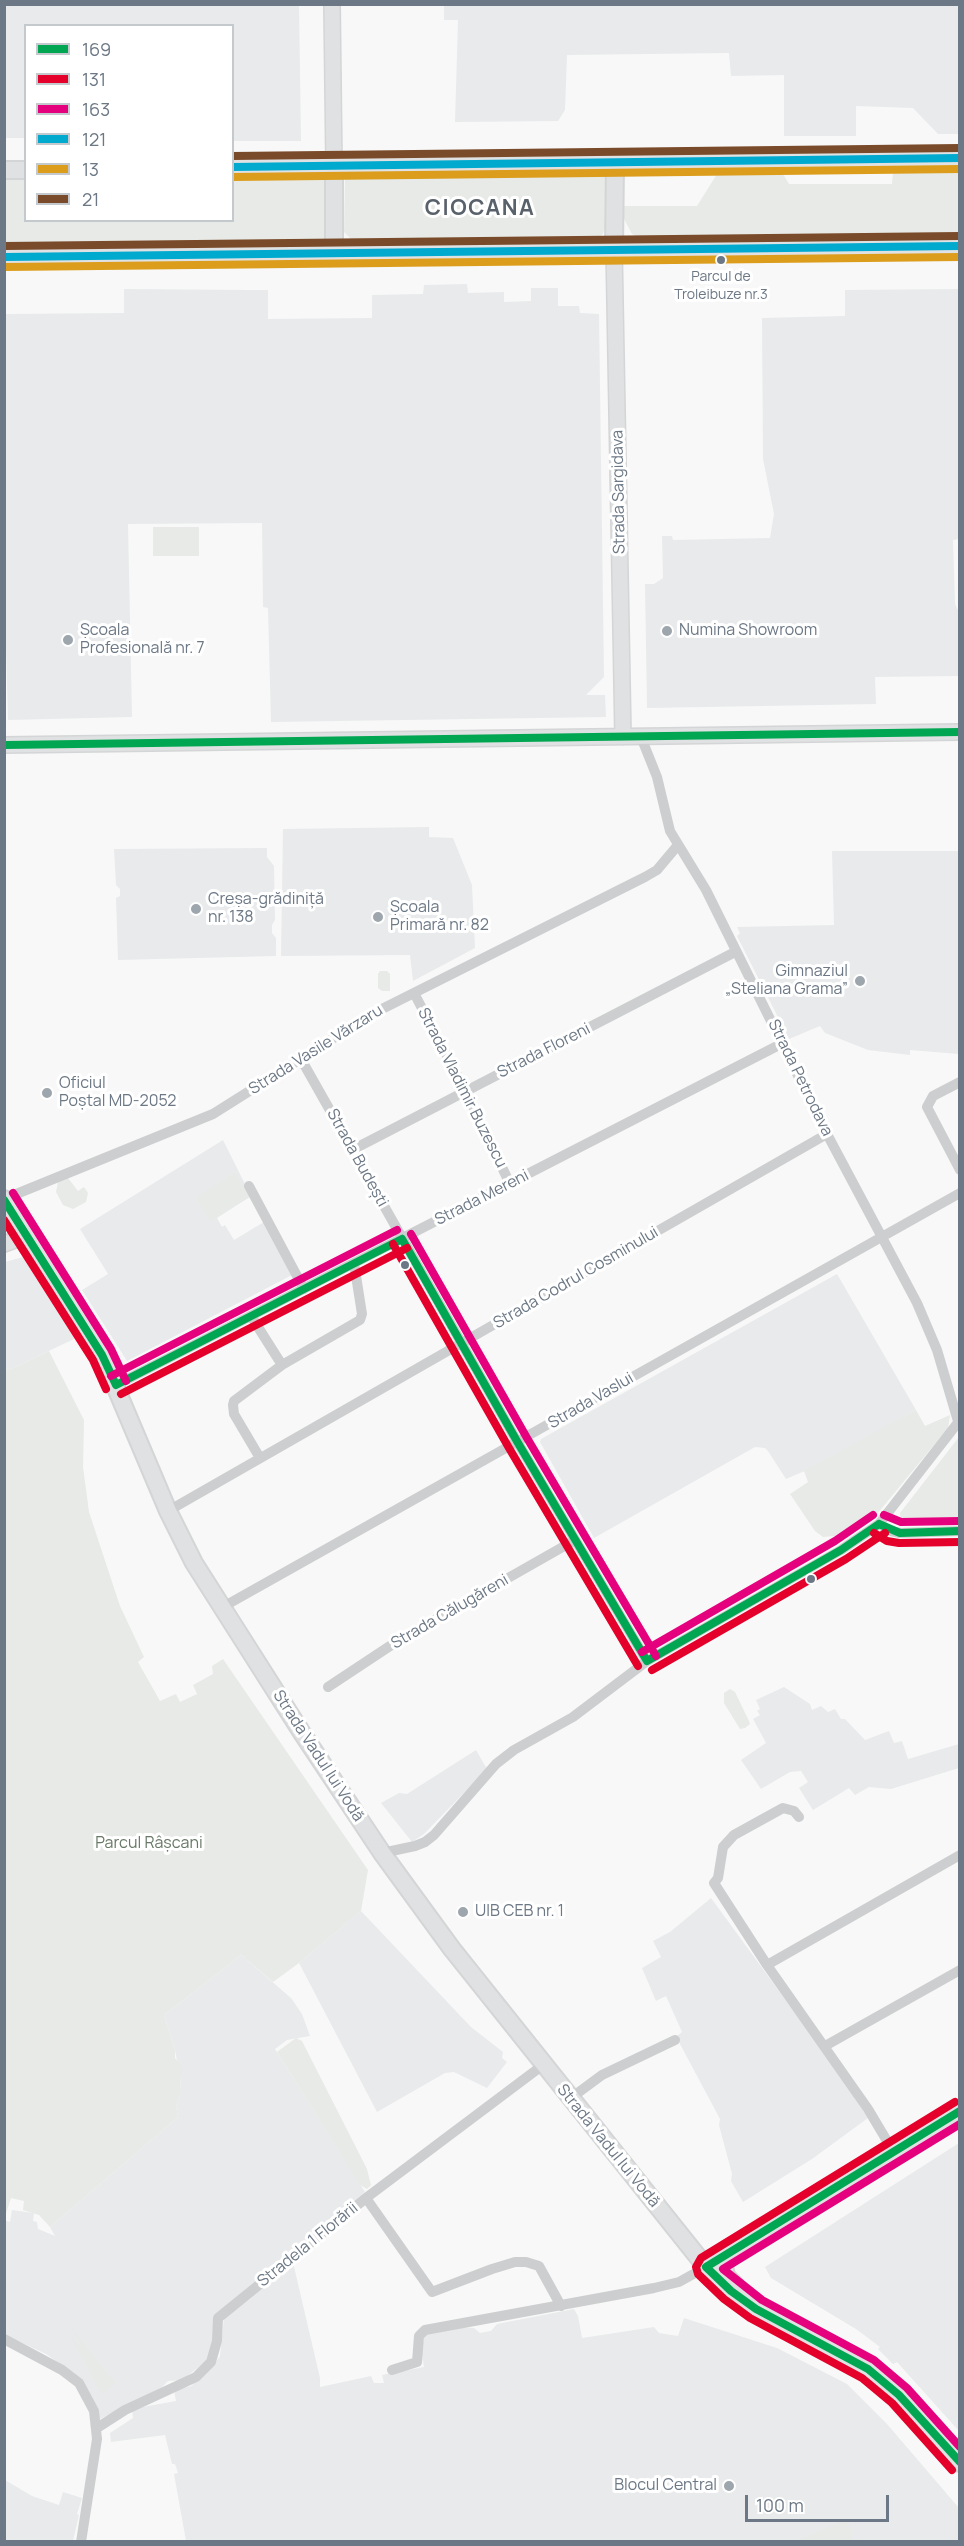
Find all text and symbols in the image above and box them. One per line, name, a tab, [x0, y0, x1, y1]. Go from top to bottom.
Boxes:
legend	[24, 24, 234, 222]
text: 169	[82, 37, 111, 61]
text: 131	[82, 67, 106, 91]
text: 163	[82, 97, 110, 121]
text: 121	[82, 127, 106, 151]
text: 13	[82, 157, 99, 181]
text: 21	[82, 187, 99, 211]
district label: CIOCANA	[425, 196, 535, 222]
marker: Parcul de Troleibuze nr.3	[715, 254, 727, 266]
place label: Parcul de Troleibuze nr.3	[674, 269, 768, 302]
street label: Strada Sargidava	[608, 430, 630, 554]
place label: Școala Profesională nr. 7	[80, 621, 205, 659]
place label: Numina Showroom	[679, 621, 817, 641]
marker: Numina Showroom	[660, 624, 674, 638]
marker: Școala Profesională nr. 7	[61, 633, 75, 647]
place label: Creșa-grădiniță nr. 138	[208, 890, 324, 928]
place label: Școala Primară nr. 82	[390, 898, 489, 936]
marker: Creșa-grădiniță nr. 138	[189, 902, 203, 916]
marker: Școala Primară nr. 82	[371, 910, 385, 924]
place label: Gimnaziul „Steliana Grama”	[725, 962, 848, 1000]
marker: Gimnaziul „Steliana Grama”	[853, 974, 867, 988]
street label: Strada Vasile Vărzaru	[246, 1001, 386, 1099]
street label: Strada Vladimir Buzescu	[413, 1005, 511, 1171]
street label: Strada Petrodava	[763, 1017, 837, 1139]
street label: Strada Floreni	[494, 1019, 594, 1083]
place label: Oficiul Poștal MD-2052	[59, 1074, 176, 1112]
marker: Oficiul Poștal MD-2052	[40, 1086, 54, 1100]
street label: Strada Budești	[322, 1106, 392, 1210]
street label: Strada Mereni	[432, 1166, 532, 1230]
street label: Strada Codrul Cosminului	[490, 1223, 662, 1333]
unlabelled marker	[399, 1259, 411, 1271]
street label: Strada Vaslui	[545, 1369, 637, 1433]
street label: Strada Călugăreni	[388, 1571, 512, 1653]
unlabelled marker	[805, 1573, 817, 1585]
street label: Strada Vadul lui Vodă	[268, 1687, 368, 1825]
park label: Parcul Râșcani	[95, 1834, 203, 1854]
place label: UIB CEB nr. 1	[475, 1902, 564, 1922]
marker: UIB CEB nr. 1	[456, 1905, 470, 1919]
street label: Strada Vadul lui Vodă	[553, 2081, 663, 2211]
street label: Stradela 1 Florării	[254, 2199, 362, 2291]
place label: Blocul Central	[614, 2476, 717, 2496]
marker: Blocul Central	[722, 2479, 736, 2493]
scale bar	[748, 2483, 892, 2521]
text: 100 m	[756, 2493, 804, 2517]

